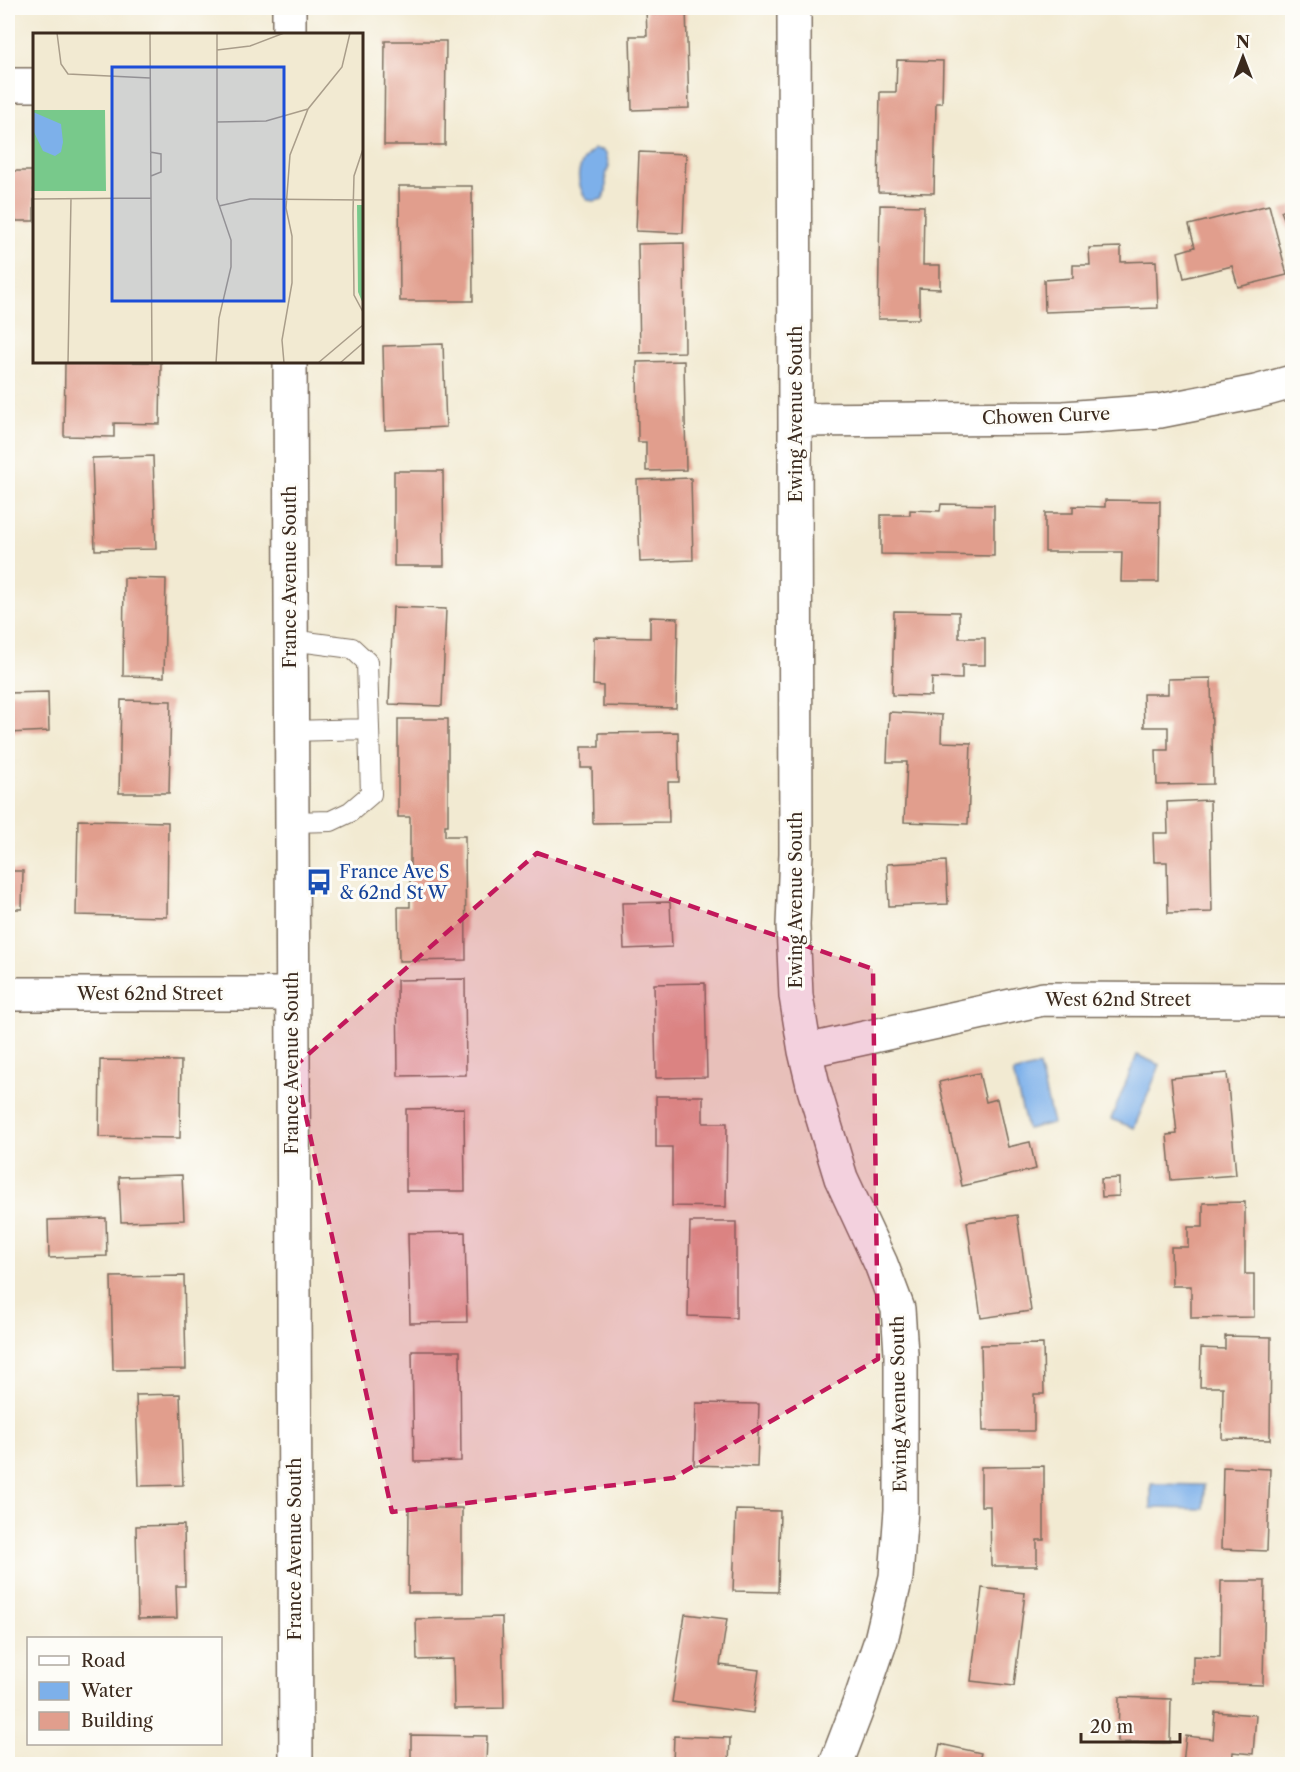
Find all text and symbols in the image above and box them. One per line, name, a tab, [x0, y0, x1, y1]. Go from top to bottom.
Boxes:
north arrow	[1213, 27, 1273, 87]
text: N	[1236, 32, 1250, 52]
inset map	[33, 33, 363, 363]
street label: Ewing Avenue South	[785, 326, 807, 502]
street label: Chowen Curve	[982, 403, 1110, 429]
street label: France Avenue South	[279, 486, 301, 668]
street label: Ewing Avenue South	[785, 812, 807, 988]
place label: France Ave S & 62nd St W	[339, 861, 450, 904]
bus stop icon: France Ave S & 62nd St W	[304, 867, 334, 897]
street label: France Avenue South	[281, 972, 303, 1154]
street label: West 62nd Street	[76, 983, 224, 1005]
street label: West 62nd Street	[1044, 989, 1192, 1011]
street label: Ewing Avenue South	[886, 1315, 912, 1493]
street label: France Avenue South	[284, 1458, 306, 1640]
legend	[27, 1637, 222, 1745]
text: Road	[81, 1650, 126, 1672]
text: Water	[80, 1680, 133, 1702]
scale bar	[1081, 1706, 1180, 1744]
text: Building	[81, 1710, 153, 1732]
text: 20 m	[1090, 1716, 1134, 1738]

